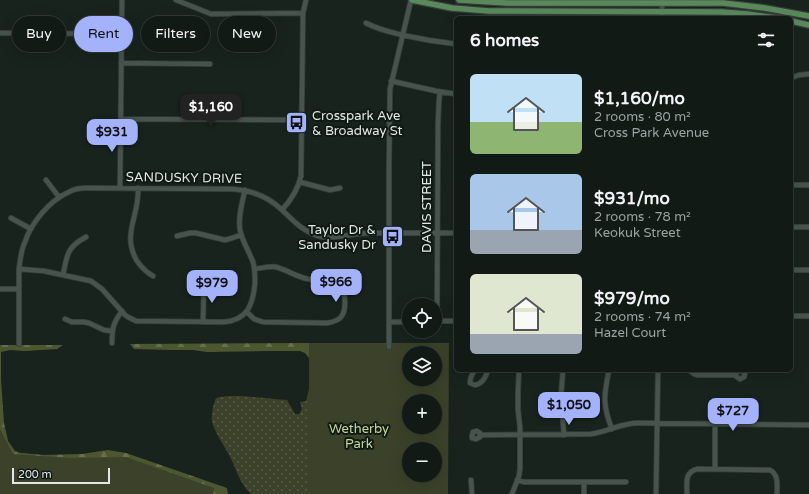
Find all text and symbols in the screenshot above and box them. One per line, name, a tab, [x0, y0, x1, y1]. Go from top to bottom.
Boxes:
chip: Buy	[12, 16, 66, 52]
chip: Rent	[74, 16, 133, 52]
chip: Filters	[141, 16, 210, 52]
chip: New	[218, 16, 276, 52]
icon: filters	[755, 29, 777, 51]
text: 6 homes	[470, 30, 539, 51]
text: $1,160/mo	[594, 88, 685, 109]
icon: home	[502, 90, 550, 138]
pin: $1,160	[178, 94, 244, 128]
text: $1,160	[189, 99, 233, 115]
place label: Crosspark Ave & Broadway St	[312, 108, 403, 139]
text: 2 rooms · 80 m²	[594, 109, 691, 125]
bus stop icon: Crosspark Ave & Broadway St	[283, 110, 309, 136]
pin: $931	[88, 119, 136, 153]
text: $931	[96, 124, 128, 140]
text: Cross Park Avenue	[594, 125, 709, 141]
street label: DAVIS STREET	[419, 161, 435, 253]
street label: SANDUSKY DRIVE	[126, 169, 242, 187]
text: $931/mo	[594, 188, 670, 209]
icon: home	[502, 190, 550, 238]
text: 2 rooms · 78 m²	[594, 209, 691, 225]
place label: Taylor Dr & Sandusky Dr	[298, 222, 376, 253]
bus stop icon: Taylor Dr & Sandusky Dr	[379, 224, 405, 250]
text: Keokuk Street	[594, 225, 681, 241]
pin: $966	[312, 269, 360, 303]
pin: $979	[188, 270, 236, 304]
text: $966	[320, 274, 352, 290]
text: $979	[196, 275, 228, 291]
text: $979/mo	[594, 288, 670, 309]
icon: home	[502, 290, 550, 338]
map controls	[402, 298, 442, 482]
button: locate	[402, 298, 442, 338]
text: 2 rooms · 74 m²	[594, 309, 691, 325]
text: Hazel Court	[594, 325, 666, 341]
button: layers	[402, 346, 442, 386]
pin: $1,050	[536, 392, 602, 426]
button: +	[402, 394, 442, 434]
text: $1,050	[547, 397, 591, 413]
pin: $727	[709, 398, 757, 432]
text: $727	[717, 403, 749, 419]
park label: Wetherby Park	[329, 421, 389, 452]
button: −	[402, 442, 442, 482]
scale bar	[12, 466, 110, 485]
text: 200 m	[18, 468, 52, 481]

